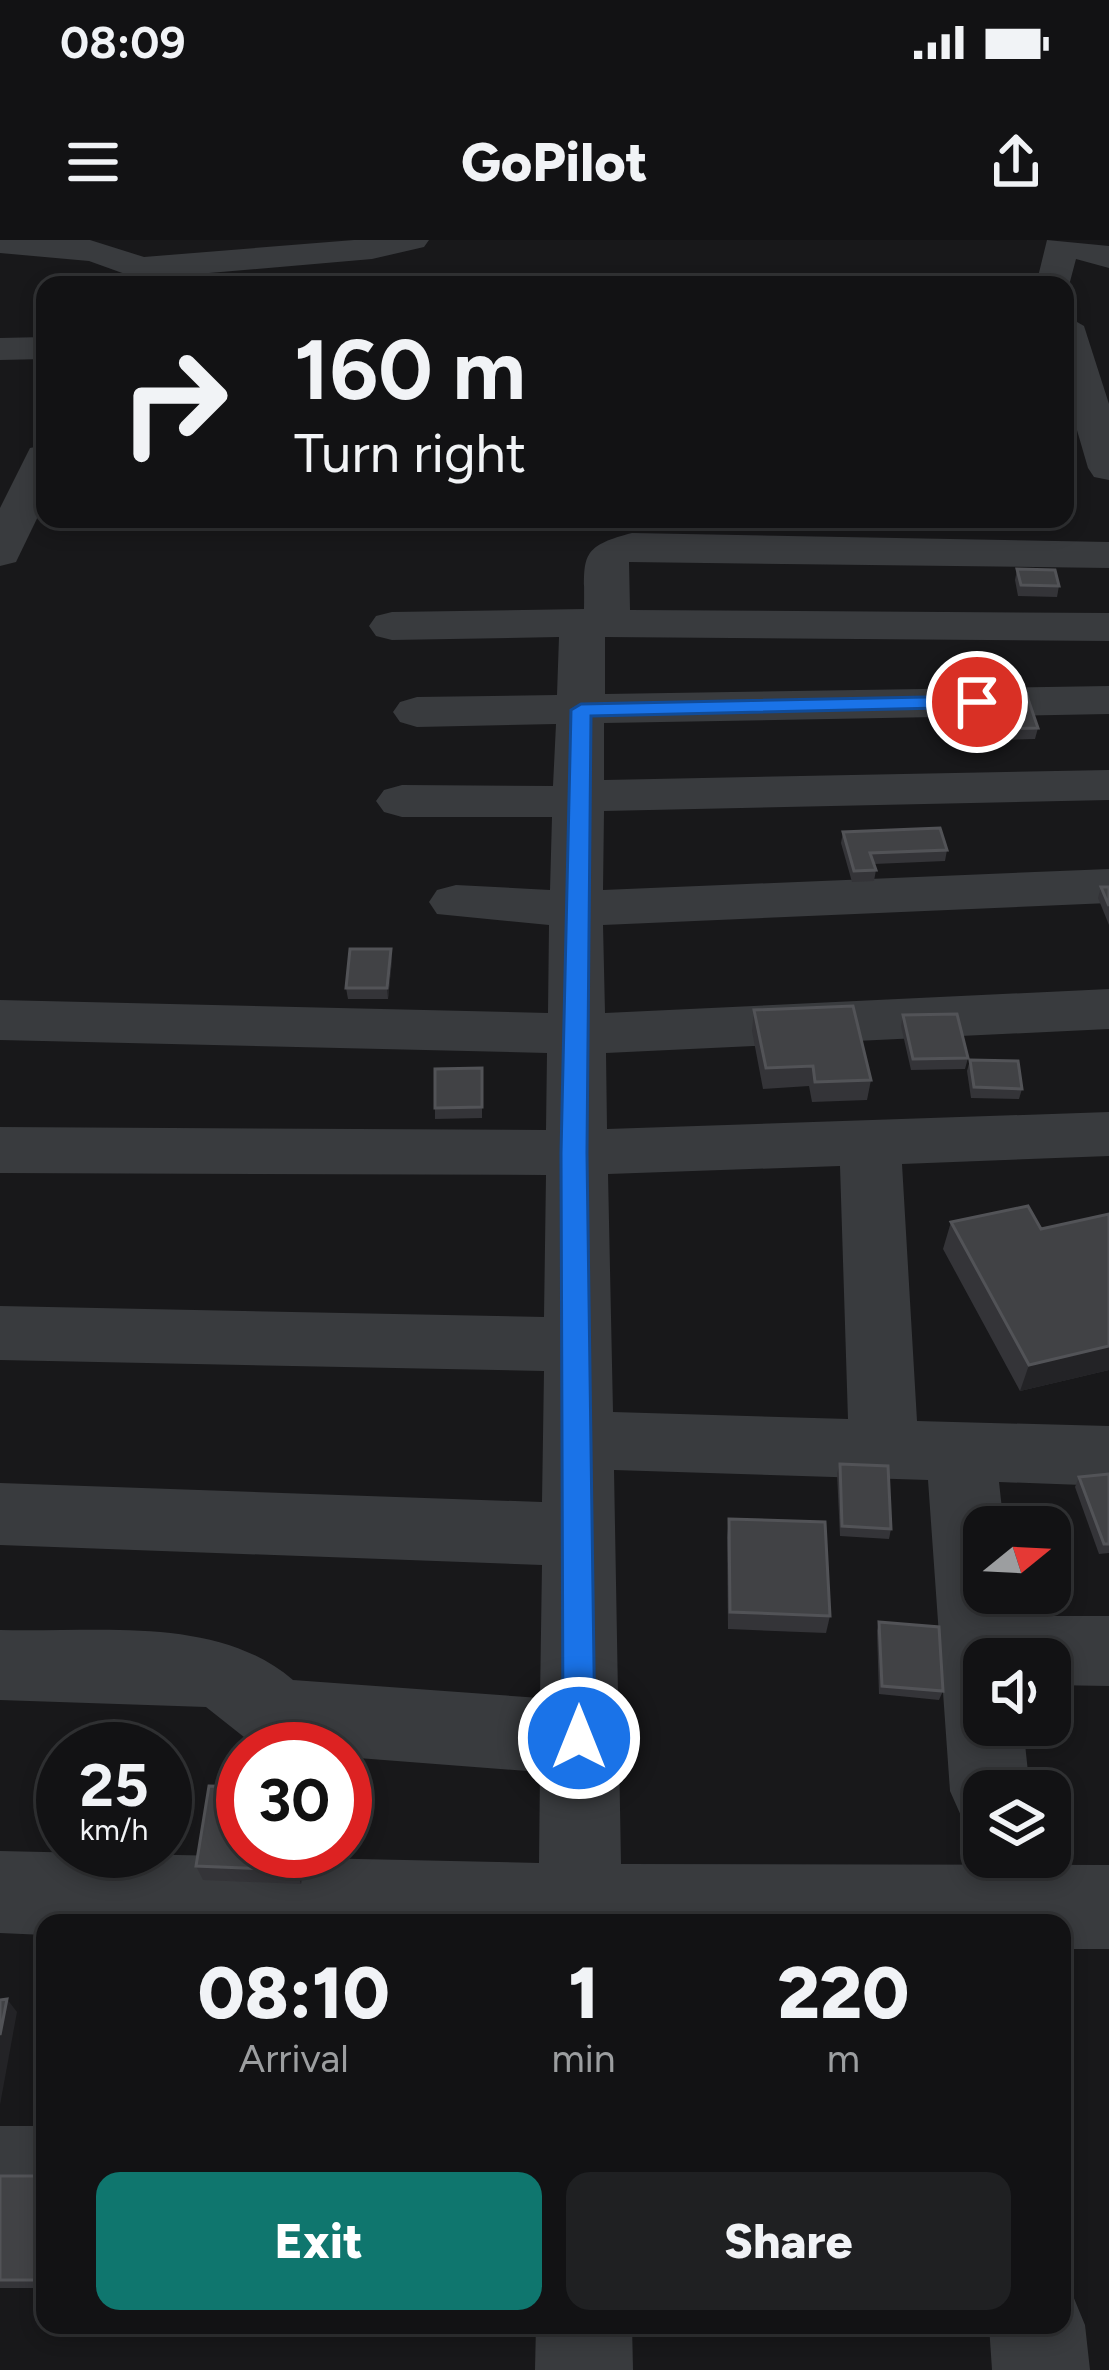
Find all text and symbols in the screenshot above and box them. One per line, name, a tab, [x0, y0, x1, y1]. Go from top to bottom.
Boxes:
text: 08:09	[60, 15, 186, 69]
icon: menu	[60, 129, 126, 195]
icon: share	[983, 129, 1049, 195]
text: GoPilot	[461, 130, 648, 195]
text: 160 m	[294, 319, 526, 420]
icon: right	[96, 324, 252, 480]
text: Turn right	[294, 421, 526, 486]
pin	[926, 651, 1028, 753]
icon: arrive	[944, 669, 1010, 735]
north arrow	[963, 1506, 1071, 1614]
map controls	[963, 1506, 1071, 1878]
button: sound	[963, 1638, 1071, 1746]
position arrow	[516, 1675, 642, 1801]
speed limit sign: 30	[216, 1722, 372, 1878]
text: 25	[79, 1749, 149, 1821]
button: layers	[963, 1770, 1071, 1878]
text: km/h	[80, 1811, 148, 1848]
text: 08:10	[198, 1950, 390, 2036]
text: 1	[568, 1950, 599, 2036]
text: 220	[777, 1950, 909, 2036]
text: Arrival	[239, 2035, 349, 2082]
text: min	[552, 2035, 616, 2082]
text: m	[827, 2035, 860, 2082]
button: Exit	[96, 2172, 542, 2310]
button: Share	[566, 2172, 1011, 2310]

